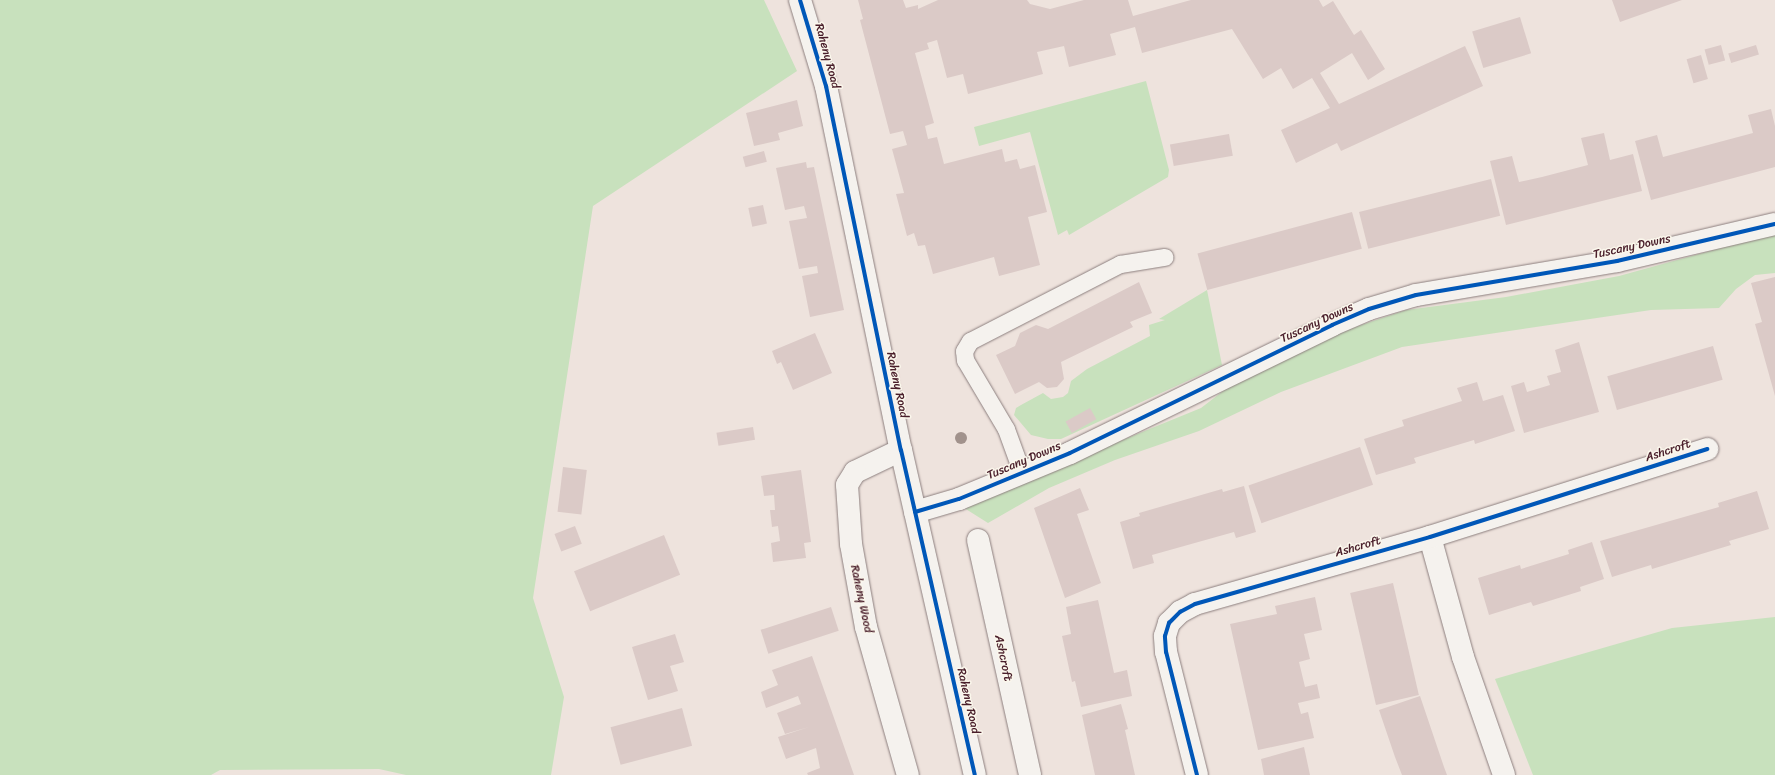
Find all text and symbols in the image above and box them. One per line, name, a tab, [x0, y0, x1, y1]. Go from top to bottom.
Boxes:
street label: Raheny Road	[811, 22, 843, 90]
street label: Tuscany Downs	[1592, 232, 1672, 262]
street label: Tuscany Downs	[1278, 300, 1356, 346]
street label: Raheny Road	[883, 351, 911, 419]
street label: Ashcroft	[1644, 437, 1692, 465]
street label: Tuscany Downs	[985, 439, 1063, 483]
street label: Ashcroft	[1334, 534, 1382, 560]
street label: Raheny Wood	[847, 564, 875, 634]
street label: Ashcroft	[991, 634, 1015, 682]
street label: Raheny Road	[953, 667, 983, 735]

